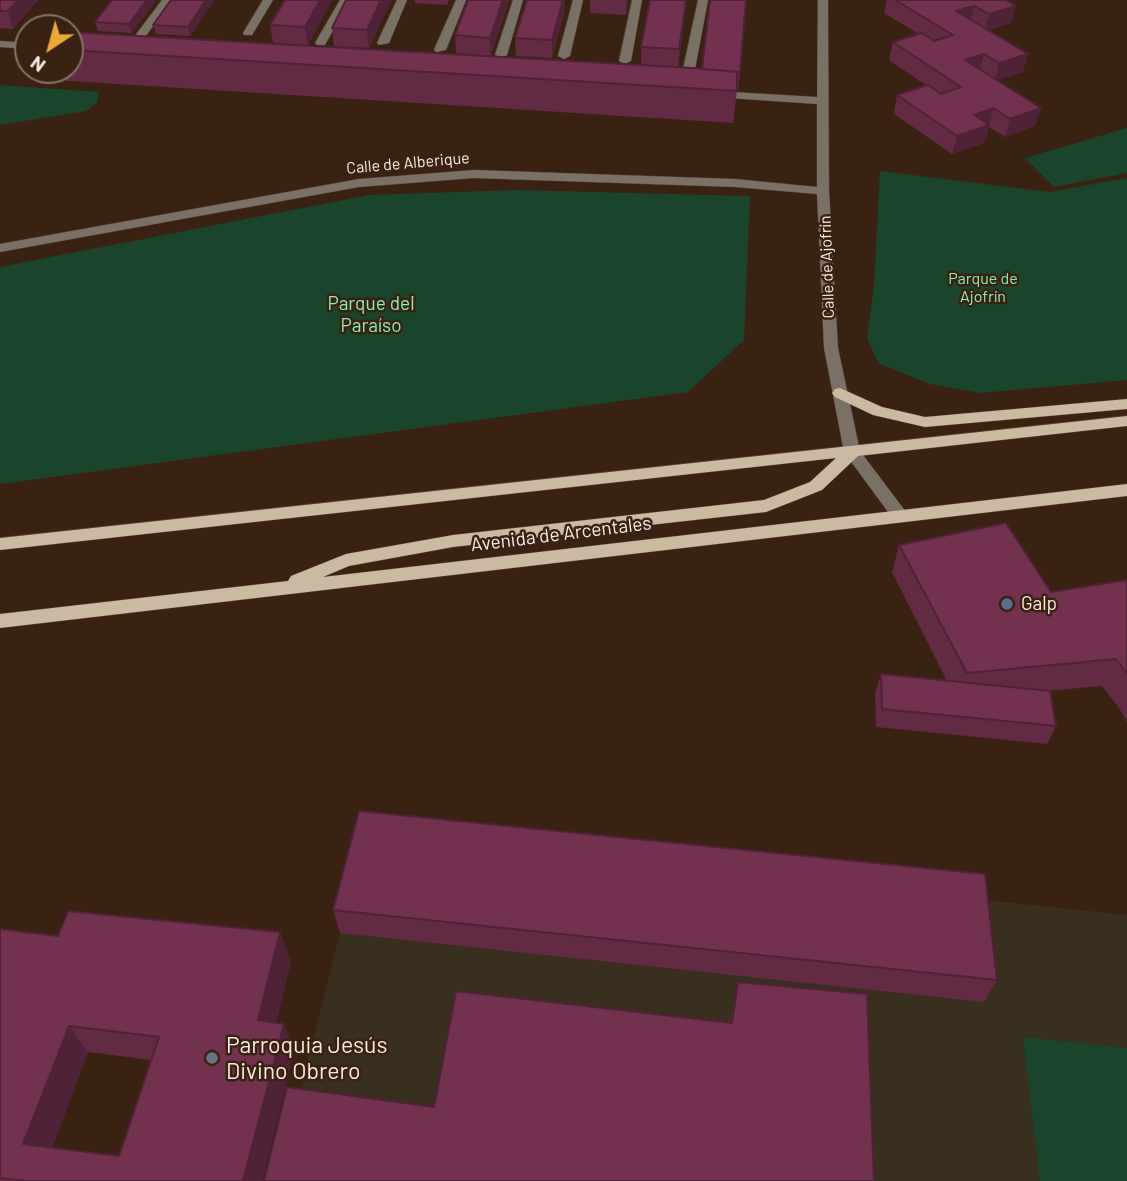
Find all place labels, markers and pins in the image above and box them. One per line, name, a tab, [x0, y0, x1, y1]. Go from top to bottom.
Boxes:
place label: Galp	[1021, 593, 1057, 615]
marker: Galp	[999, 596, 1015, 612]
place label: Parroquia Jesús Divino Obrero	[226, 1031, 388, 1085]
marker: Parroquia Jesús Divino Obrero	[204, 1050, 220, 1066]

